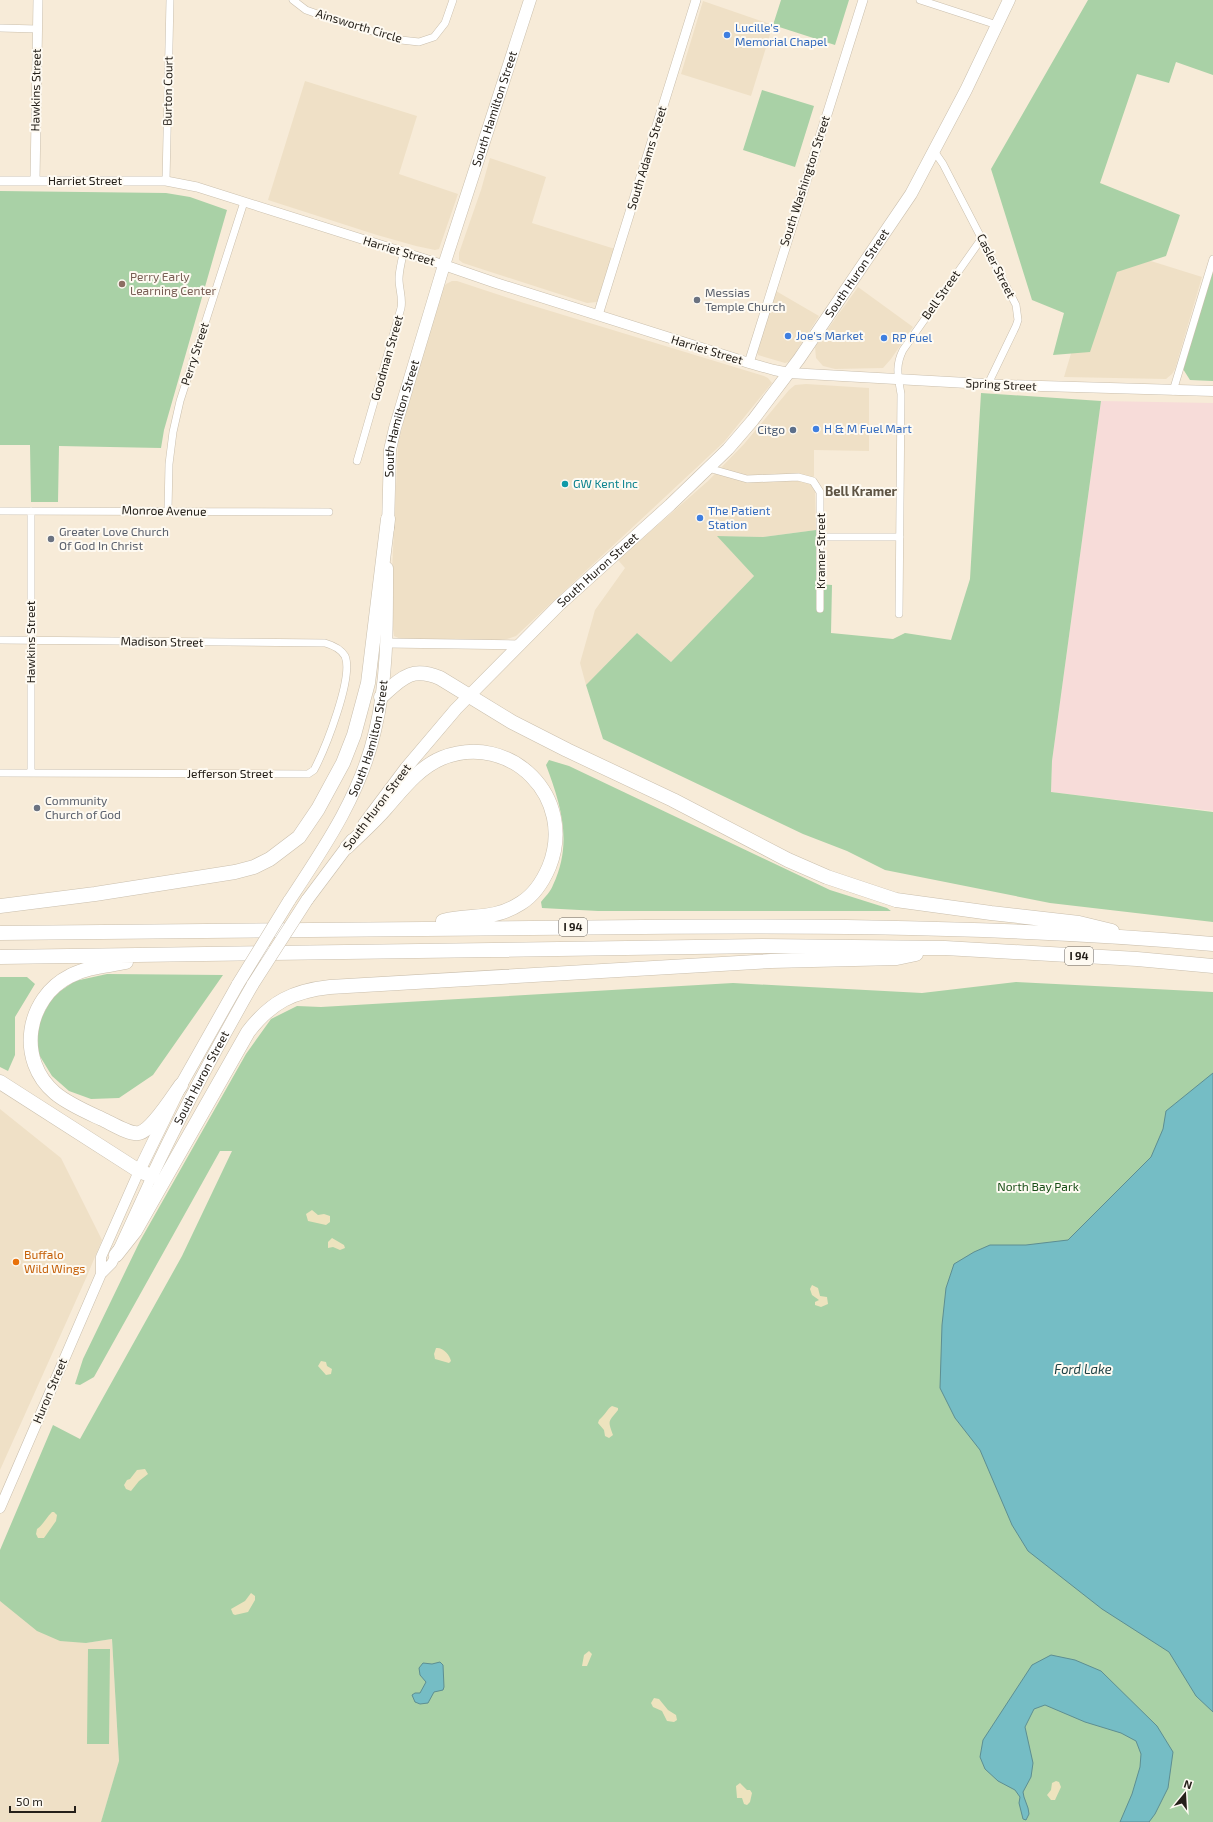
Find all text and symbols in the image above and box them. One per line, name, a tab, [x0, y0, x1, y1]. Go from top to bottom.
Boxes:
street label: Ainsworth Circle	[314, 5, 404, 45]
place label: Lucille's Memorial Chapel	[735, 20, 827, 48]
marker: Lucille's Memorial Chapel	[722, 30, 732, 40]
street label: Hawkins Street	[27, 48, 43, 131]
street label: South Hamilton Street	[468, 49, 519, 168]
street label: Burton Court	[159, 55, 175, 126]
street label: South Adams Street	[624, 104, 669, 211]
street label: South Washington Street	[776, 113, 832, 248]
street label: Harriet Street	[48, 173, 123, 187]
street label: South Huron Street	[821, 225, 892, 320]
street label: Casler Street	[975, 231, 1019, 300]
street label: Harriet Street	[362, 232, 437, 268]
street label: Bell Street	[918, 267, 962, 322]
place label: Perry Early Learning Center	[130, 269, 217, 297]
marker: Perry Early Learning Center	[117, 279, 127, 289]
place label: Messias Temple Church	[705, 285, 785, 313]
marker: Messias Temple Church	[692, 295, 702, 305]
street label: Goodman Street	[367, 313, 405, 402]
street label: Perry Street	[177, 320, 211, 387]
place label: Joe's Market	[796, 328, 864, 342]
place label: RP Fuel	[892, 330, 933, 344]
street label: Harriet Street	[670, 331, 745, 367]
marker: Joe's Market	[783, 331, 793, 341]
marker: RP Fuel	[879, 333, 889, 343]
street label: South Hamilton Street	[381, 358, 421, 478]
street label: Spring Street	[965, 375, 1037, 393]
place label: H & M Fuel Mart	[824, 421, 912, 435]
place label: Citgo	[757, 422, 785, 436]
marker: H & M Fuel Mart	[811, 424, 821, 434]
marker: Citgo	[788, 425, 798, 435]
place label: GW Kent Inc	[573, 476, 638, 490]
marker: GW Kent Inc	[560, 479, 570, 489]
district label: Bell Kramer	[825, 483, 898, 499]
street label: Monroe Avenue	[121, 502, 207, 518]
place label: The Patient Station	[708, 503, 771, 531]
marker: The Patient Station	[695, 513, 705, 523]
street label: Kramer Street	[813, 513, 827, 589]
place label: Greater Love Church Of God In Christ	[59, 524, 169, 552]
street label: South Huron Street	[554, 529, 641, 609]
marker: Greater Love Church Of God In Christ	[46, 534, 56, 544]
street label: Hawkins Street	[23, 600, 37, 683]
street label: Madison Street	[120, 633, 204, 649]
street label: South Hamilton Street	[345, 679, 390, 798]
street label: South Huron Street	[339, 760, 413, 852]
street label: Jefferson Street	[187, 766, 273, 780]
place label: Community Church of God	[45, 793, 121, 821]
marker: Community Church of God	[32, 803, 42, 813]
road number: I 94	[559, 918, 587, 936]
road number: I 94	[1065, 947, 1093, 965]
street label: South Huron Street	[170, 1028, 232, 1127]
park label: North Bay Park	[997, 1179, 1079, 1193]
place label: Buffalo Wild Wings	[24, 1247, 85, 1275]
marker: Buffalo Wild Wings	[11, 1257, 21, 1267]
street label: Huron Street	[29, 1356, 69, 1425]
water label: Ford Lake	[1054, 1361, 1112, 1377]
north arrow	[1165, 1774, 1205, 1814]
text: N	[1182, 1777, 1194, 1791]
scale bar	[10, 1788, 75, 1814]
text: 50 m	[16, 1794, 43, 1808]

